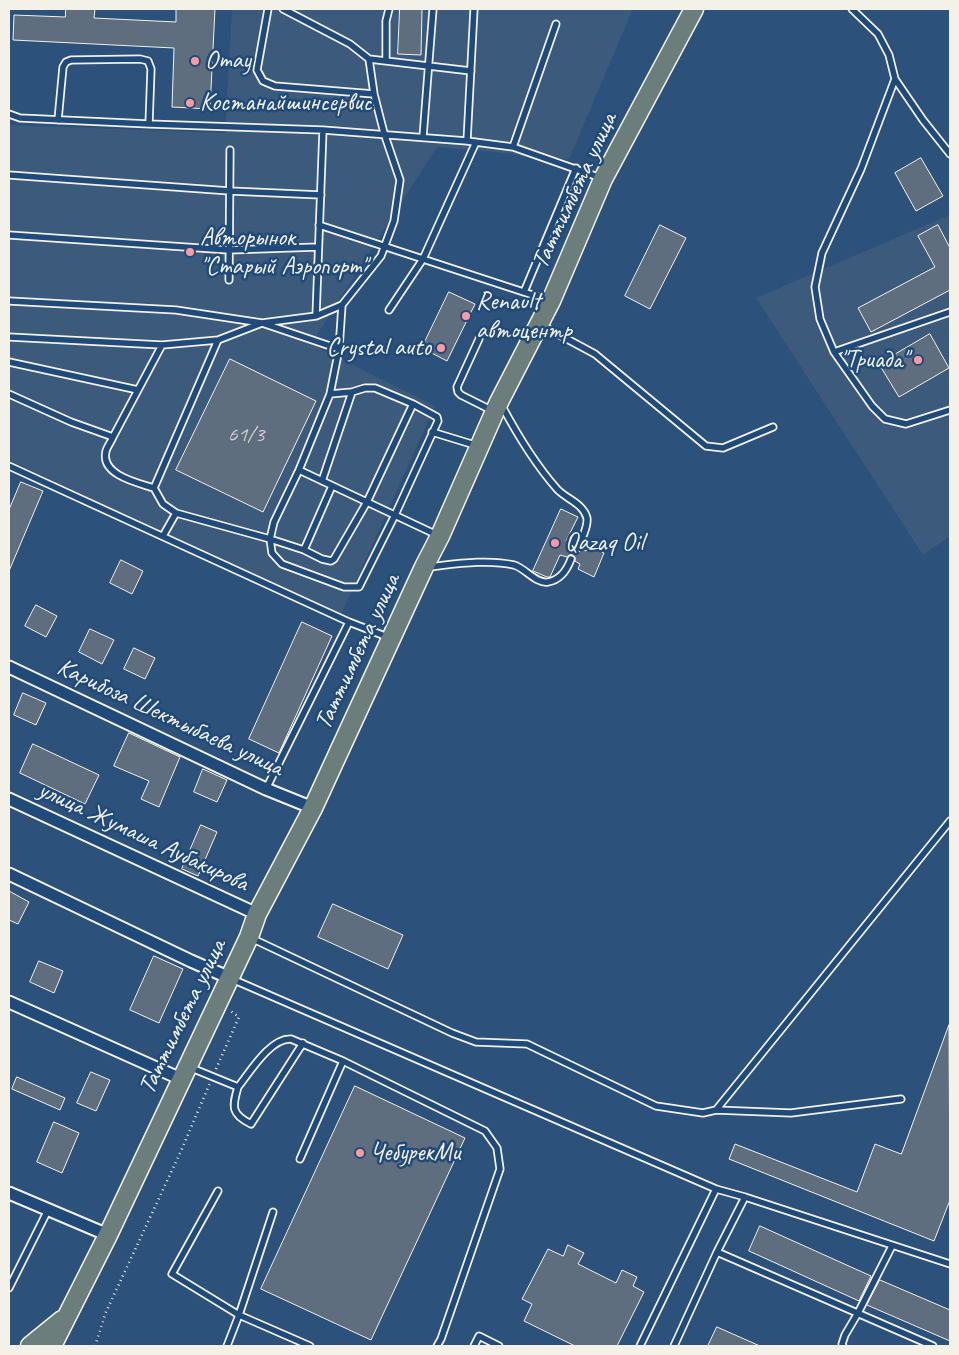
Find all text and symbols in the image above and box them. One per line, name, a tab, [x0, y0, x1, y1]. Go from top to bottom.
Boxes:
place label: Отау	[205, 46, 251, 76]
marker: Отау	[189, 55, 201, 67]
place label: Костанайшинсервис	[200, 88, 372, 118]
marker: Костанайшинсервис	[184, 97, 196, 109]
street label: Таттимбета улица	[526, 108, 624, 274]
place label: Авторынок "Старый Аэропорт"	[200, 223, 367, 282]
marker: Авторынок "Старый Аэропорт"	[184, 246, 196, 258]
place label: Renault автоцентр	[476, 287, 572, 346]
marker: Renault автоцентр	[460, 310, 472, 322]
place label: Crystal auto	[326, 333, 431, 363]
marker: Crystal auto	[435, 342, 447, 354]
place label: "Триада"	[840, 345, 908, 375]
marker: "Триада"	[912, 354, 924, 366]
house number: 61/3	[228, 422, 264, 448]
place label: Qazaq Oil	[565, 528, 644, 558]
marker: Qazaq Oil	[549, 537, 561, 549]
street label: Таттимбета улица	[309, 569, 407, 735]
street label: Карибоза Шектыбаева улица	[52, 652, 288, 784]
street label: улица Жумаша Аубакирова	[33, 775, 253, 899]
street label: Таттимбета улица	[133, 935, 233, 1099]
place label: ЧебурекМи	[370, 1138, 460, 1168]
marker: ЧебурекМи	[354, 1147, 366, 1159]

